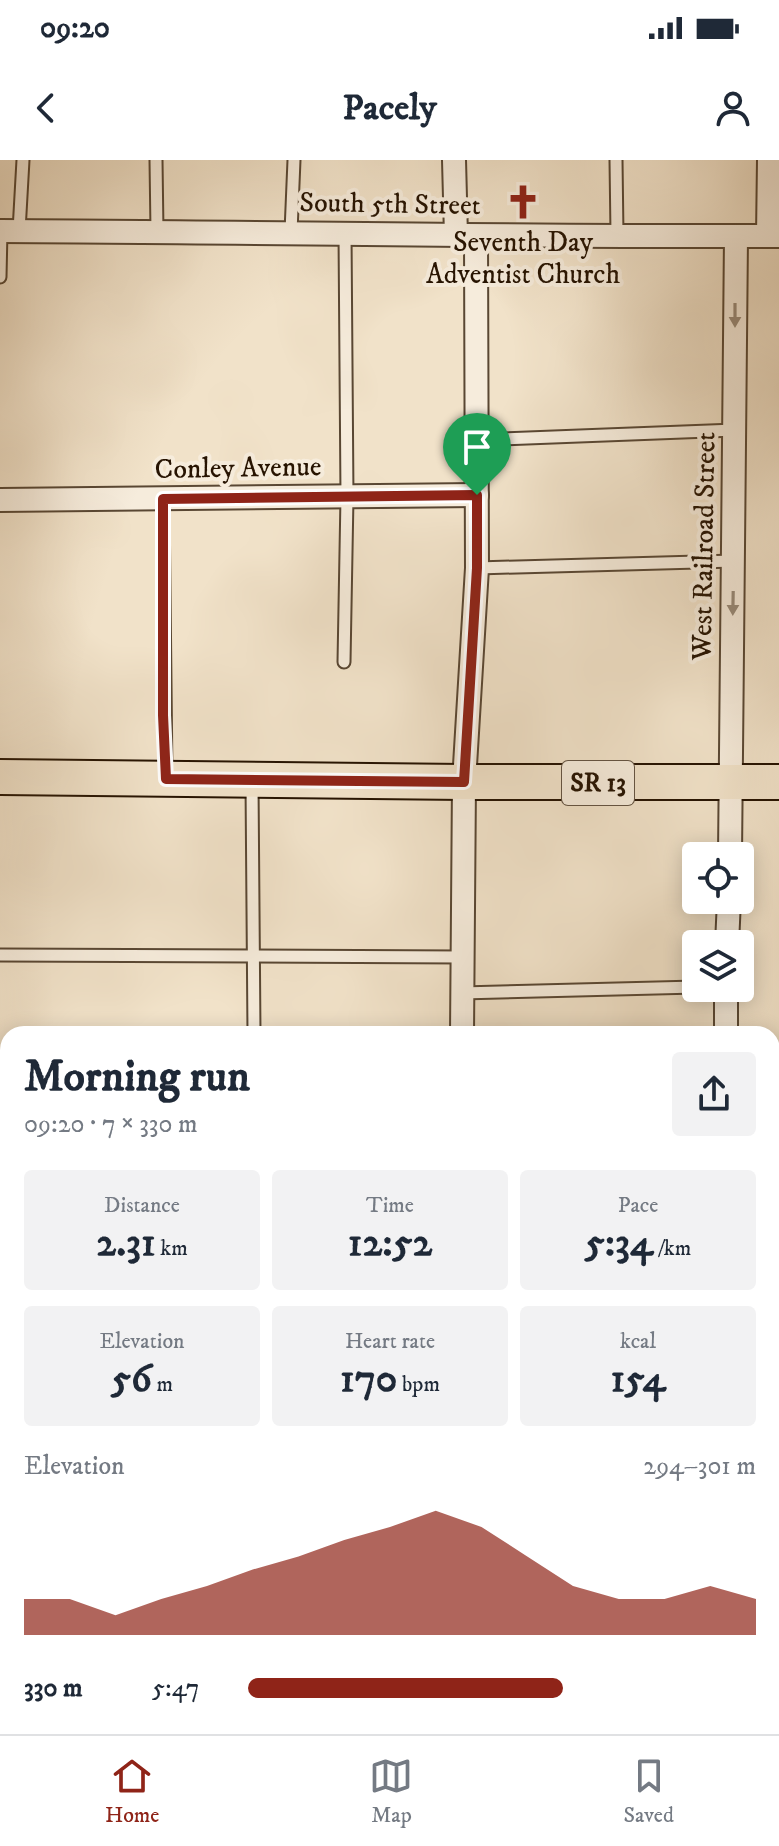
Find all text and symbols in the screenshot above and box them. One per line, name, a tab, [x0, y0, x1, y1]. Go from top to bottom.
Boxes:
text: 09:20	[40, 10, 110, 47]
icon: back	[24, 86, 68, 130]
text: Pacely	[342, 86, 437, 131]
icon: person	[711, 86, 755, 130]
church icon: Seventh Day Adventist Church	[504, 183, 542, 221]
street label: South 5th Street	[299, 185, 481, 223]
place label: Seventh Day Adventist Church	[426, 225, 620, 292]
one-way arrow	[729, 303, 741, 328]
pin	[443, 413, 511, 495]
icon: arrive	[455, 425, 499, 469]
street label: West Railroad Street	[684, 431, 723, 662]
street label: Conley Avenue	[154, 449, 322, 487]
one-way arrow	[727, 591, 739, 616]
road number: SR 13	[562, 761, 634, 805]
map controls	[682, 842, 754, 1002]
button: locate	[682, 842, 754, 914]
button: layers	[682, 930, 754, 1002]
text: Morning run	[24, 1050, 250, 1105]
button: share	[672, 1052, 756, 1136]
text: 09:20 · 7 × 330 m	[24, 1108, 198, 1141]
text: Distance	[104, 1192, 180, 1219]
text: Time	[366, 1192, 414, 1219]
text: Pace	[618, 1192, 658, 1219]
text: 2.31	[96, 1219, 156, 1269]
text: 12:52	[348, 1219, 432, 1269]
text: 5:34	[585, 1219, 653, 1269]
text: km	[156, 1235, 188, 1262]
text: /km	[653, 1235, 691, 1262]
text: Elevation	[99, 1328, 185, 1355]
text: Heart rate	[345, 1328, 435, 1355]
text: kcal	[620, 1328, 656, 1355]
text: 56	[111, 1355, 152, 1405]
text: 170	[340, 1355, 397, 1405]
text: 154	[610, 1355, 666, 1405]
text: m	[152, 1371, 173, 1398]
text: bpm	[397, 1371, 440, 1398]
text: Elevation	[24, 1450, 125, 1483]
text: 294–301 m	[643, 1450, 756, 1483]
text: 330 m	[24, 1672, 83, 1705]
text: 5:47	[152, 1672, 200, 1705]
tab: Home	[105, 1754, 159, 1829]
tab: Map	[369, 1754, 413, 1829]
tab: Saved	[623, 1754, 674, 1829]

